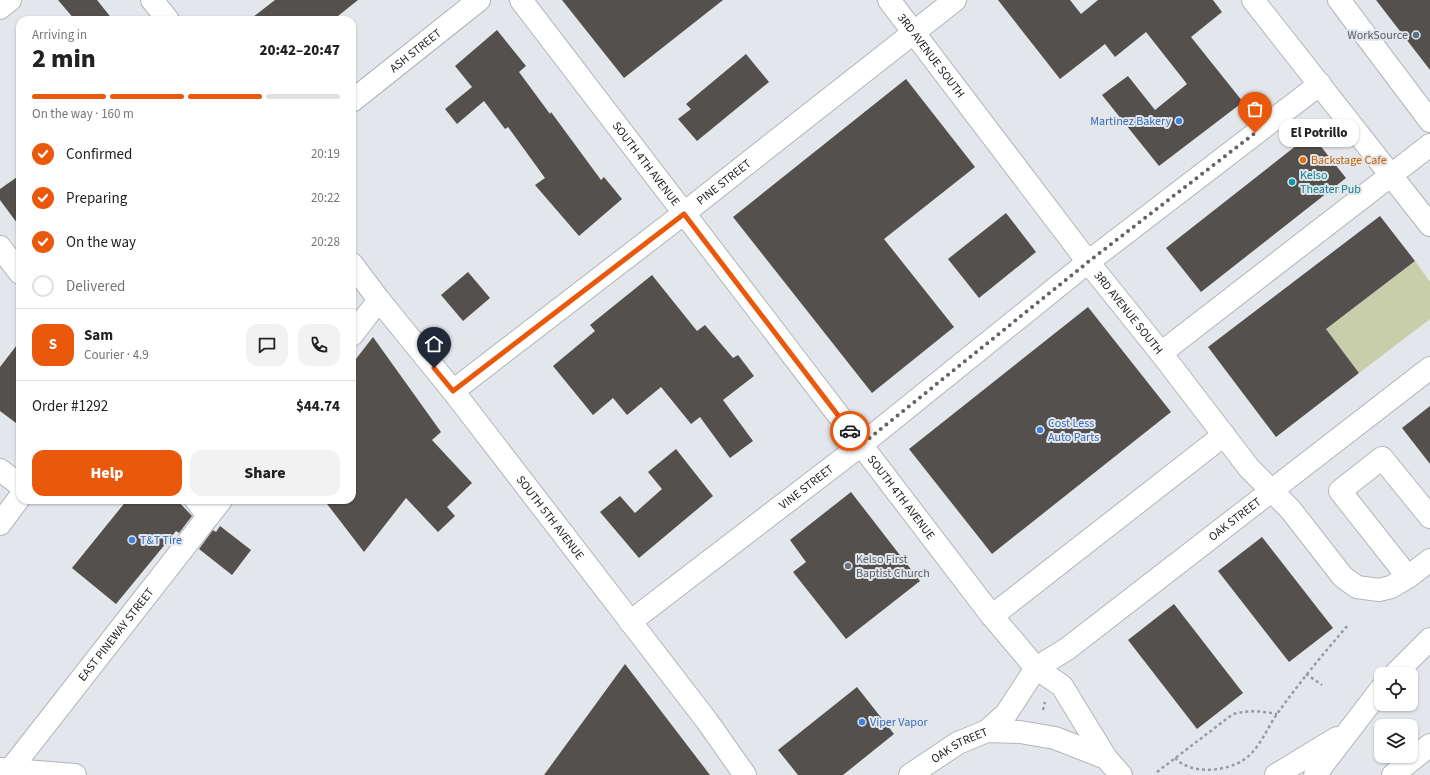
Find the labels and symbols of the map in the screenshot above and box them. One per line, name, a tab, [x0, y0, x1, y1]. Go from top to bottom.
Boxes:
street label: 3RD AVENUE SOUTH	[893, 10, 969, 102]
street label: ASH STREET	[386, 25, 446, 77]
place label: WorkSource	[1347, 27, 1408, 44]
marker: WorkSource	[1411, 30, 1421, 40]
pin	[1238, 92, 1272, 133]
place label: Martinez Bakery	[1090, 113, 1171, 130]
marker: Martinez Bakery	[1174, 116, 1184, 126]
street label: SOUTH 4TH AVENUE	[608, 118, 684, 210]
callout: El Potrillo	[1279, 119, 1359, 147]
place label: Backstage Cafe	[1311, 152, 1387, 169]
street label: PINE STREET	[693, 155, 755, 209]
marker: Backstage Cafe	[1298, 155, 1308, 165]
place label: Kelso Theater Pub	[1300, 167, 1361, 198]
marker: Kelso Theater Pub	[1287, 177, 1297, 187]
street label: 3RD AVENUE SOUTH	[1090, 268, 1167, 358]
pin	[417, 327, 451, 368]
courier	[830, 411, 870, 451]
place label: Cost Less Auto Parts	[1048, 415, 1099, 446]
marker: Cost Less Auto Parts	[1035, 425, 1045, 435]
street label: SOUTH 4TH AVENUE	[863, 452, 939, 543]
street label: VINE STREET	[776, 461, 838, 514]
street label: SOUTH 5TH AVENUE	[512, 472, 588, 564]
street label: OAK STREET	[1205, 493, 1265, 545]
place label: T&T Tire	[140, 532, 182, 549]
marker: T&T Tire	[127, 535, 137, 545]
place label: Kelso First Baptist Church	[856, 551, 930, 582]
marker: Kelso First Baptist Church	[843, 561, 853, 571]
street label: EAST PINEWAY STREET	[74, 584, 159, 685]
place label: Viper Vapor	[870, 714, 928, 731]
marker: Viper Vapor	[857, 717, 867, 727]
street label: OAK STREET	[928, 723, 991, 768]

